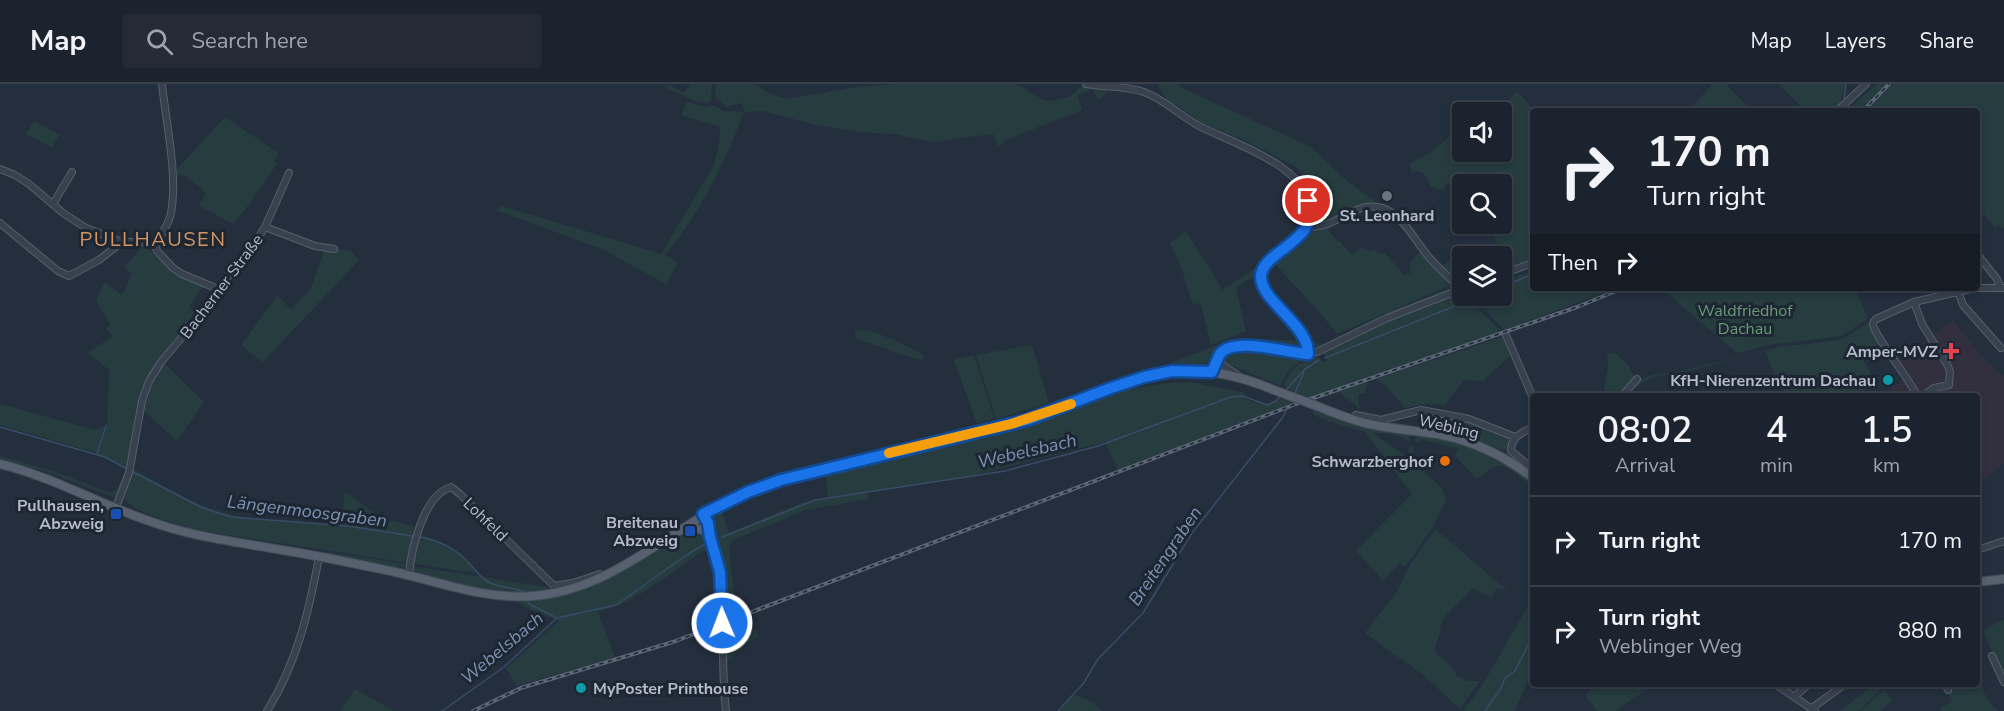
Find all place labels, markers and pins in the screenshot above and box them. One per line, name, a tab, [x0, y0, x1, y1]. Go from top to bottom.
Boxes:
pin	[1282, 175, 1333, 226]
marker: St. Leonhard	[1380, 189, 1394, 203]
place label: St. Leonhard	[1340, 205, 1434, 227]
place label: Amper-MVZ	[1846, 341, 1938, 363]
marker: Amper-MVZ	[1942, 342, 1960, 360]
place label: KfH-Nierenzentrum Dachau	[1670, 370, 1876, 392]
marker: KfH-Nierenzentrum Dachau	[1881, 373, 1895, 387]
place label: Schwarzberghof	[1311, 451, 1434, 473]
marker: Schwarzberghof	[1438, 454, 1452, 468]
place label: Pullhausen, Abzweig	[17, 495, 104, 535]
marker: Pullhausen, Abzweig	[109, 507, 123, 521]
place label: Breitenau Abzweig	[606, 512, 678, 552]
marker: Breitenau Abzweig	[683, 524, 697, 538]
place label: MyPoster Printhouse	[593, 678, 748, 700]
marker: MyPoster Printhouse	[574, 681, 588, 695]

